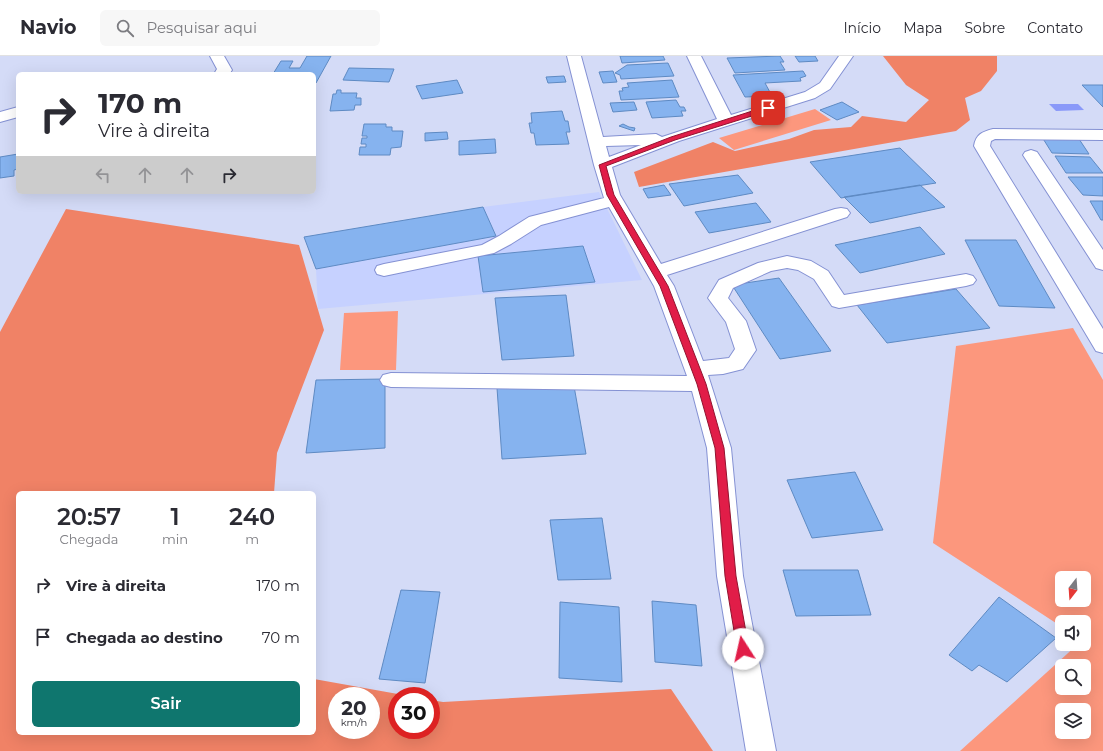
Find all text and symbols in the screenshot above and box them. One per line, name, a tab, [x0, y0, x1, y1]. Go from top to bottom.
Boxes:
search box	[100, 10, 380, 46]
text: Navio	[20, 16, 76, 39]
icon: search	[114, 17, 136, 39]
text: Pesquisar aqui	[146, 18, 257, 37]
text: Início	[843, 19, 881, 37]
text: Mapa	[903, 19, 943, 37]
text: Sobre	[965, 19, 1005, 37]
text: Contato	[1027, 19, 1083, 37]
text: 170 m	[98, 86, 182, 120]
icon: right	[32, 88, 84, 140]
pin	[751, 91, 785, 125]
icon: arrive	[757, 97, 779, 119]
text: Vire à direita	[98, 120, 210, 142]
icon: left	[92, 164, 114, 186]
icon: ahead	[134, 164, 156, 186]
icon: ahead	[176, 164, 198, 186]
icon: right	[218, 164, 240, 186]
text: 20:57	[57, 502, 121, 531]
text: 1	[171, 502, 180, 531]
text: 240	[229, 502, 275, 531]
text: Chegada	[60, 531, 118, 547]
text: min	[162, 531, 188, 547]
text: m	[245, 531, 259, 547]
north arrow	[1055, 571, 1091, 607]
map controls	[1055, 571, 1091, 739]
icon: right	[32, 574, 54, 596]
text: Vire à direita	[66, 576, 166, 595]
text: 170 m	[256, 576, 300, 595]
button: sound	[1055, 615, 1091, 651]
icon: arrive	[32, 626, 54, 648]
text: Chegada ao destino	[66, 628, 223, 647]
text: 70 m	[262, 628, 300, 647]
position arrow	[722, 628, 764, 670]
button: search	[1055, 659, 1091, 695]
button: Sair	[32, 681, 300, 727]
speed limit sign: 30	[388, 687, 440, 739]
text: 20	[341, 696, 367, 720]
button: layers	[1055, 703, 1091, 739]
text: km/h	[341, 716, 367, 729]

